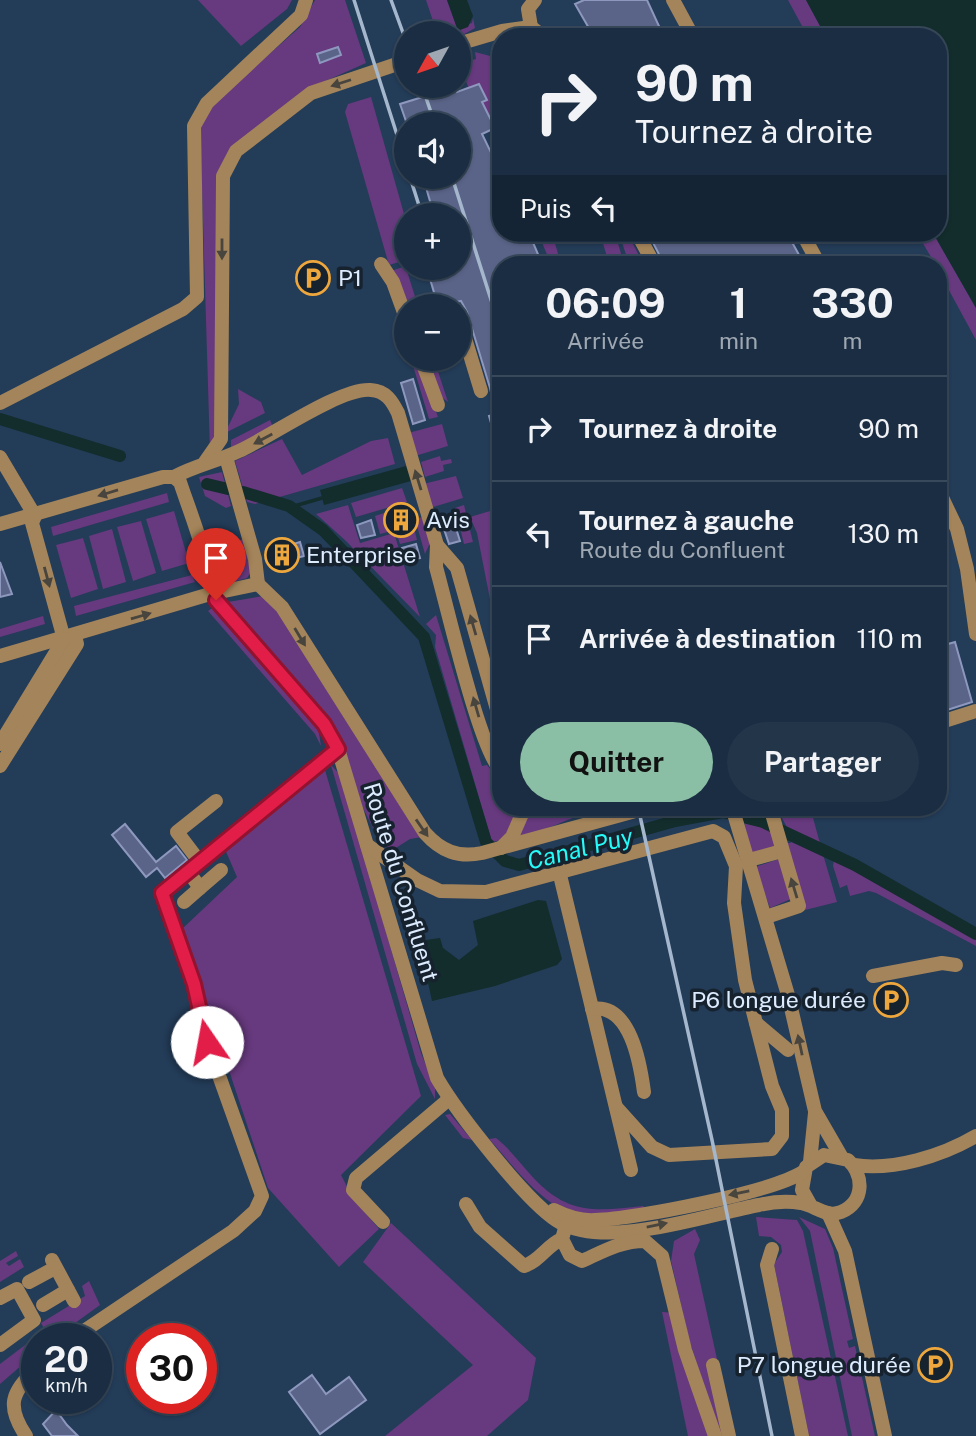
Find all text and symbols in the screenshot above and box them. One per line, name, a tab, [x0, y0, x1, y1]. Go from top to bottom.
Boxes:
north arrow	[394, 21, 471, 98]
map controls	[394, 21, 471, 371]
text: 90 m	[635, 54, 754, 112]
icon: right	[520, 56, 611, 147]
one-way arrow	[331, 78, 352, 89]
button: sound	[394, 112, 471, 189]
text: Tournez à droite	[635, 113, 873, 150]
icon: left	[585, 189, 623, 227]
text: Puis	[520, 193, 571, 224]
button: +	[394, 203, 471, 280]
one-way arrow	[217, 238, 228, 260]
parking icon: P1	[294, 259, 332, 297]
place label: P1	[338, 264, 362, 291]
text: 06:09	[545, 278, 666, 327]
text: 1	[729, 278, 747, 327]
text: 330	[811, 278, 894, 327]
button: −	[394, 294, 471, 371]
text: Arrivée	[567, 327, 644, 354]
text: min	[719, 327, 758, 354]
text: m	[843, 327, 862, 354]
icon: right	[520, 410, 558, 448]
text: Tournez à droite	[579, 413, 777, 444]
text: 90 m	[858, 413, 919, 444]
one-way arrow	[253, 433, 273, 444]
one-way arrow	[412, 469, 423, 490]
one-way arrow	[97, 488, 118, 498]
building icon: Avis	[382, 501, 420, 539]
text: Tournez à gauche	[579, 505, 794, 536]
place label: Avis	[426, 506, 470, 533]
icon: left	[520, 515, 558, 553]
text: 130 m	[847, 518, 919, 549]
pin	[186, 528, 246, 600]
building icon: Enterprise	[263, 536, 301, 574]
text: Route du Confluent	[579, 536, 785, 563]
icon: arrive	[197, 539, 235, 577]
place label: Enterprise	[306, 541, 416, 568]
one-way arrow	[42, 567, 53, 589]
one-way arrow	[131, 611, 152, 621]
one-way arrow	[468, 615, 478, 636]
icon: arrive	[520, 620, 558, 658]
text: Arrivée à destination	[579, 623, 836, 654]
text: 110 m	[857, 623, 922, 654]
one-way arrow	[294, 627, 306, 646]
one-way arrow	[470, 696, 480, 717]
button: Quitter	[520, 722, 713, 802]
button: Partager	[727, 722, 919, 802]
street label: Route du Confluent	[358, 779, 445, 984]
one-way arrow	[415, 819, 429, 837]
water label: Canal Puy	[524, 821, 636, 875]
one-way arrow	[788, 878, 798, 899]
parking icon: P6 longue durée	[872, 981, 910, 1019]
place label: P6 longue durée	[691, 986, 866, 1013]
position arrow	[170, 1005, 244, 1079]
one-way arrow	[794, 1034, 805, 1056]
one-way arrow	[728, 1187, 750, 1198]
one-way arrow	[646, 1220, 668, 1231]
speed limit sign: 30	[126, 1323, 217, 1414]
text: 20	[44, 1339, 89, 1380]
parking icon: P7 longue durée	[916, 1346, 954, 1384]
place label: P7 longue durée	[737, 1351, 911, 1378]
text: km/h	[45, 1375, 88, 1396]

